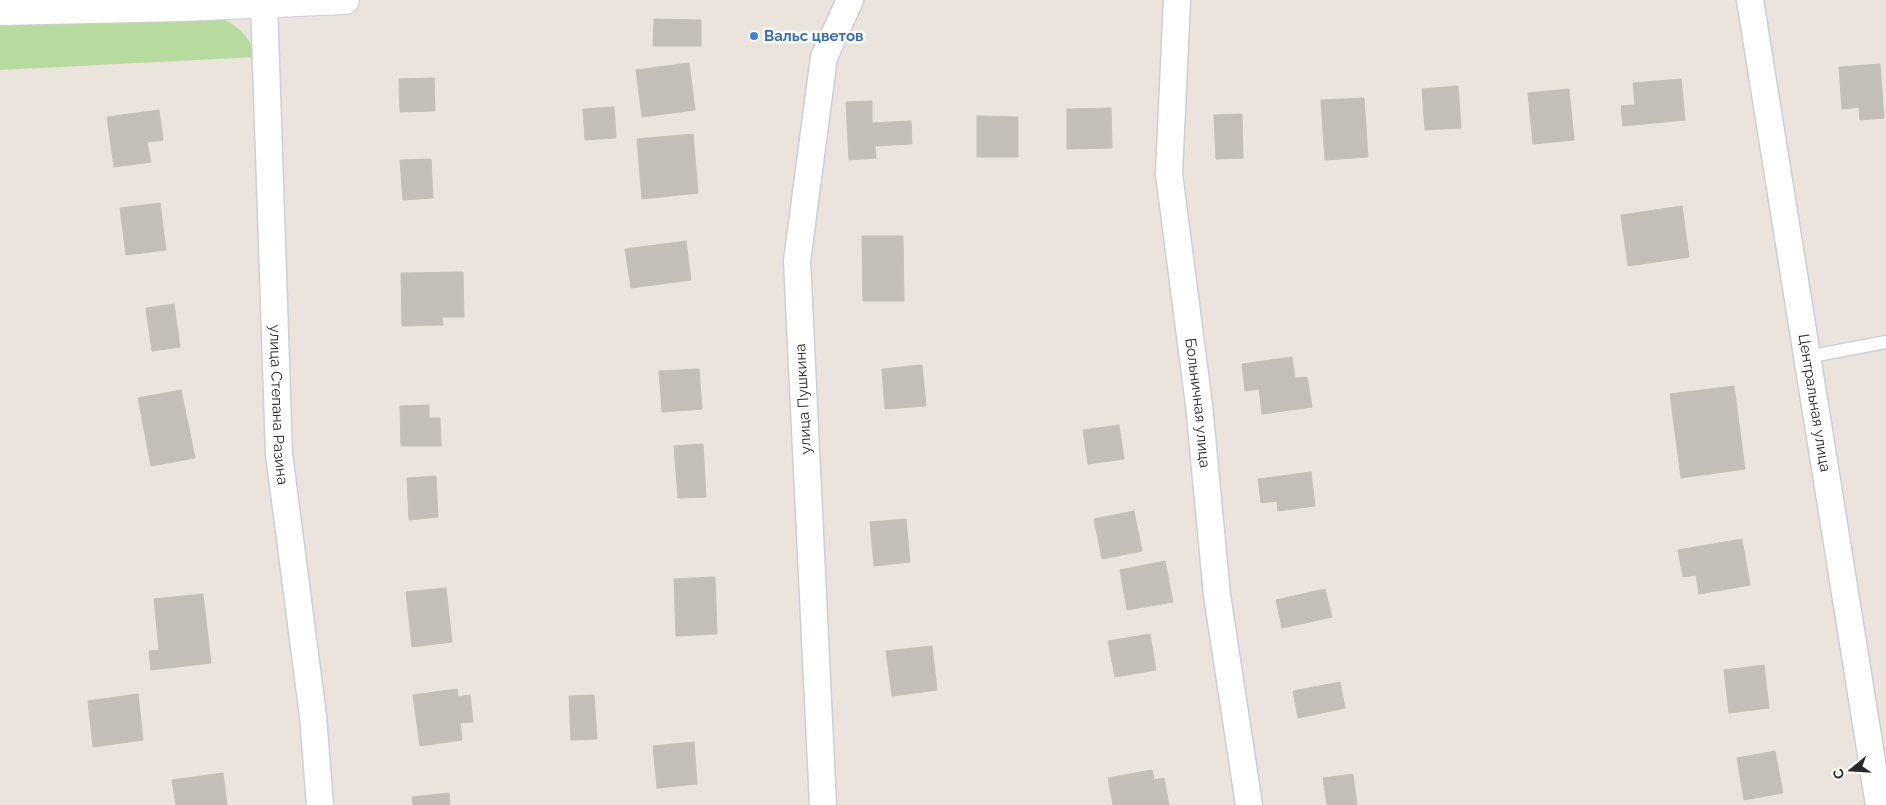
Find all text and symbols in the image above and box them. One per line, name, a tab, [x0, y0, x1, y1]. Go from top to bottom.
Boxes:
place label: Вальс цветов	[764, 27, 863, 45]
marker: Вальс цветов	[748, 30, 760, 42]
street label: улица Степана Разина	[266, 324, 292, 486]
street label: Центральная улица	[1795, 332, 1834, 473]
street label: Больничная улица	[1181, 337, 1214, 469]
street label: улица Пушкина	[791, 343, 815, 455]
north arrow	[1826, 745, 1876, 795]
text: С	[1829, 767, 1848, 781]

